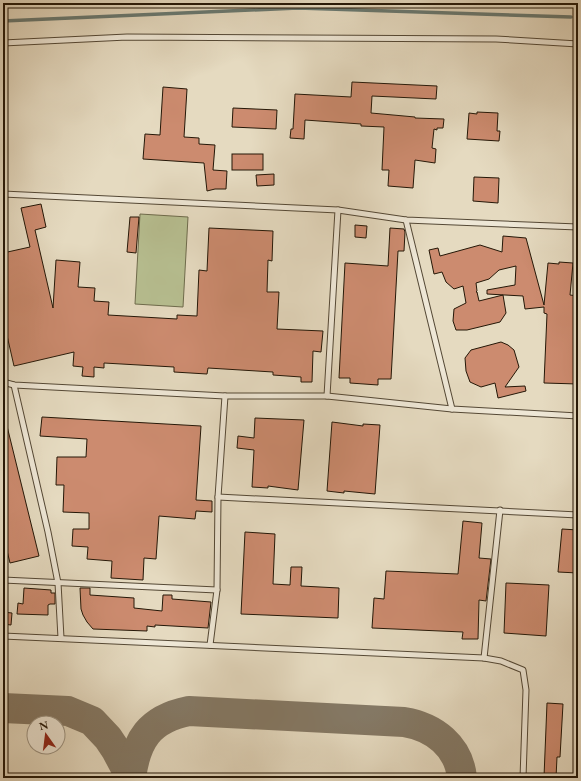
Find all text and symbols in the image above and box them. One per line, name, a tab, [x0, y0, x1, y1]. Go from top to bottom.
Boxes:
north arrow	[26, 715, 66, 755]
text: N	[38, 717, 50, 733]

